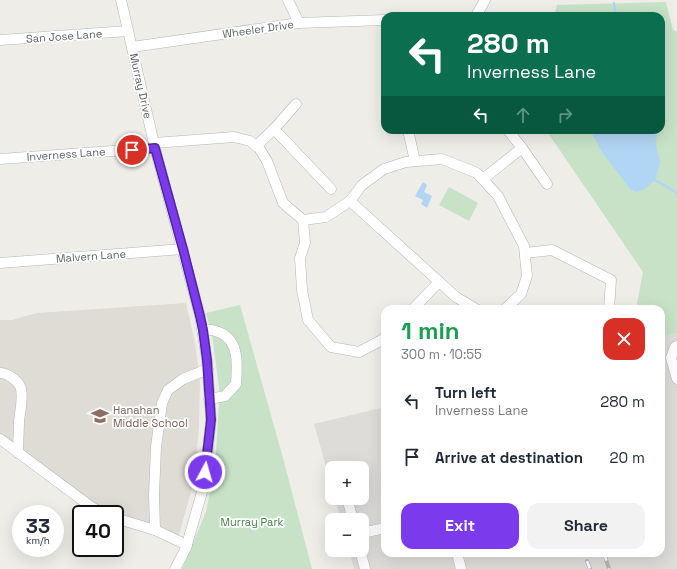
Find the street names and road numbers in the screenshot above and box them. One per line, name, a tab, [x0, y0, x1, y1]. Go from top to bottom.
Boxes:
street label: Wheeler Drive	[221, 17, 295, 41]
street label: San Jose Lane	[25, 26, 103, 46]
street label: Murray Drive	[127, 52, 155, 120]
street label: Inverness Lane	[26, 144, 106, 164]
street label: Malvern Lane	[56, 247, 126, 265]

